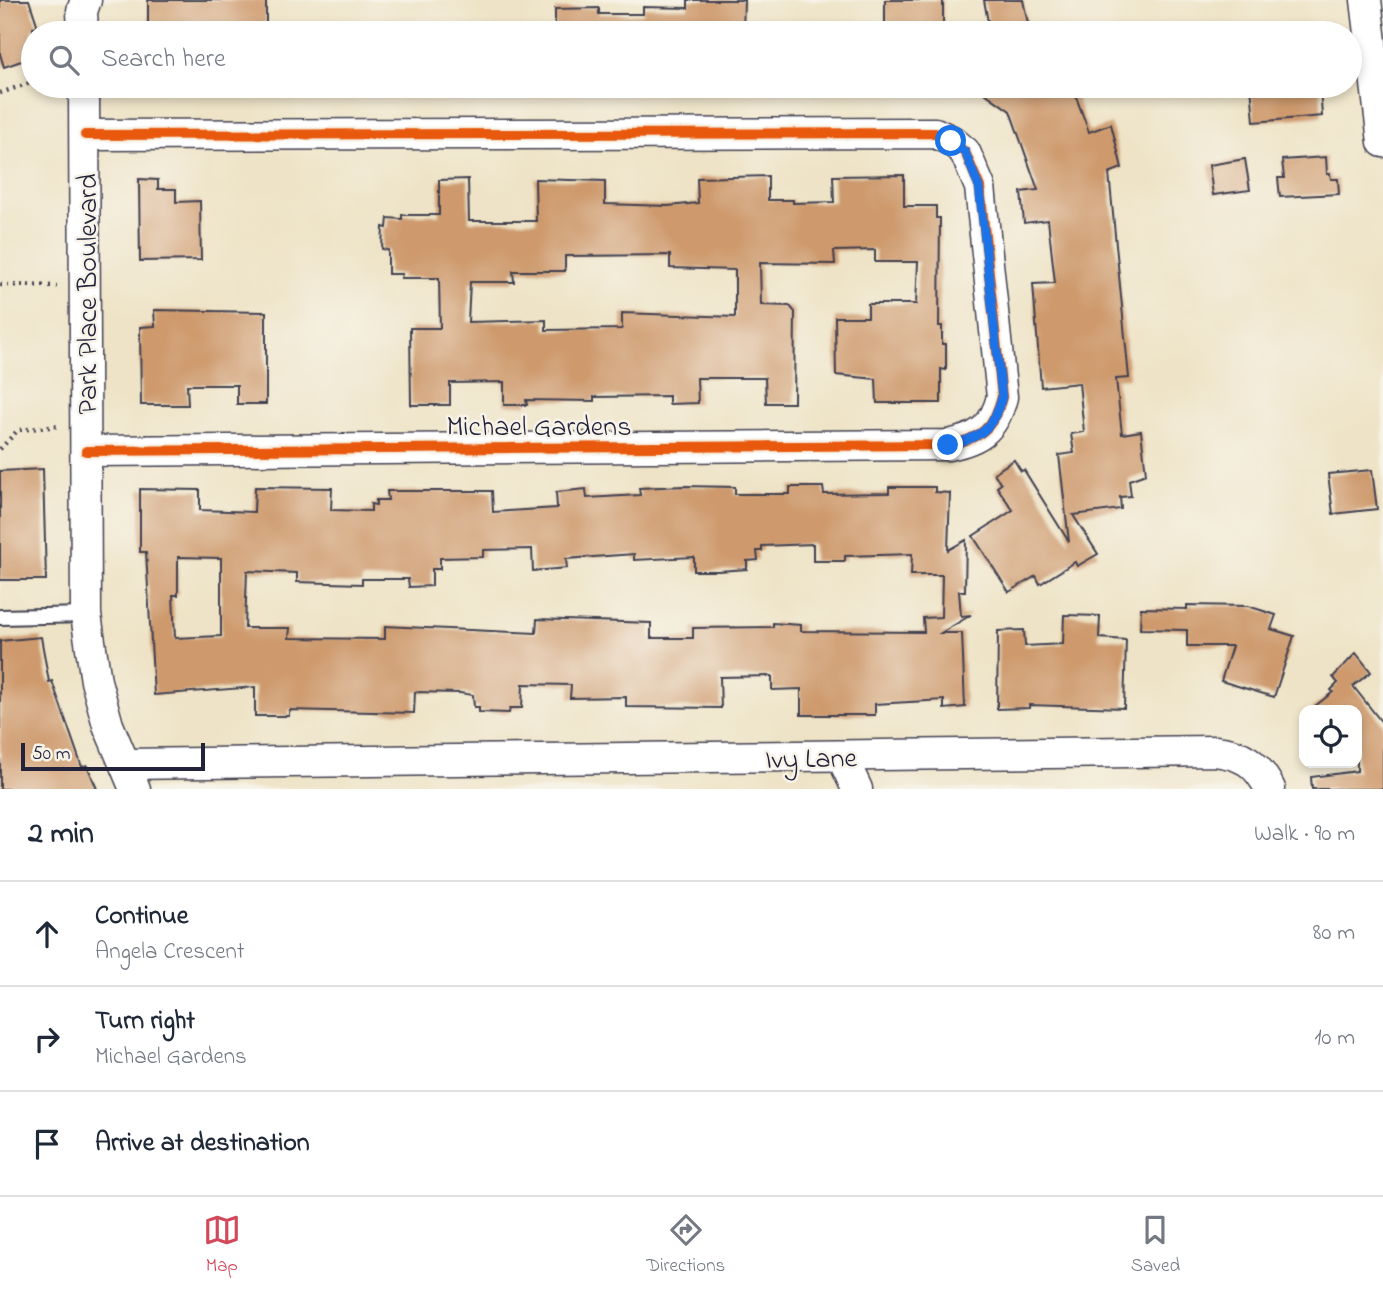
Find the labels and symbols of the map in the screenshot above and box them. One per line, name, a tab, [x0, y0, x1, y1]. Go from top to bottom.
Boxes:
route start	[935, 125, 966, 156]
street label: Park Place Boulevard	[69, 173, 110, 414]
street label: Michael Gardens	[447, 408, 631, 449]
route end	[932, 429, 963, 460]
street label: Ivy Lane	[765, 739, 858, 782]
scale bar	[21, 740, 205, 772]

